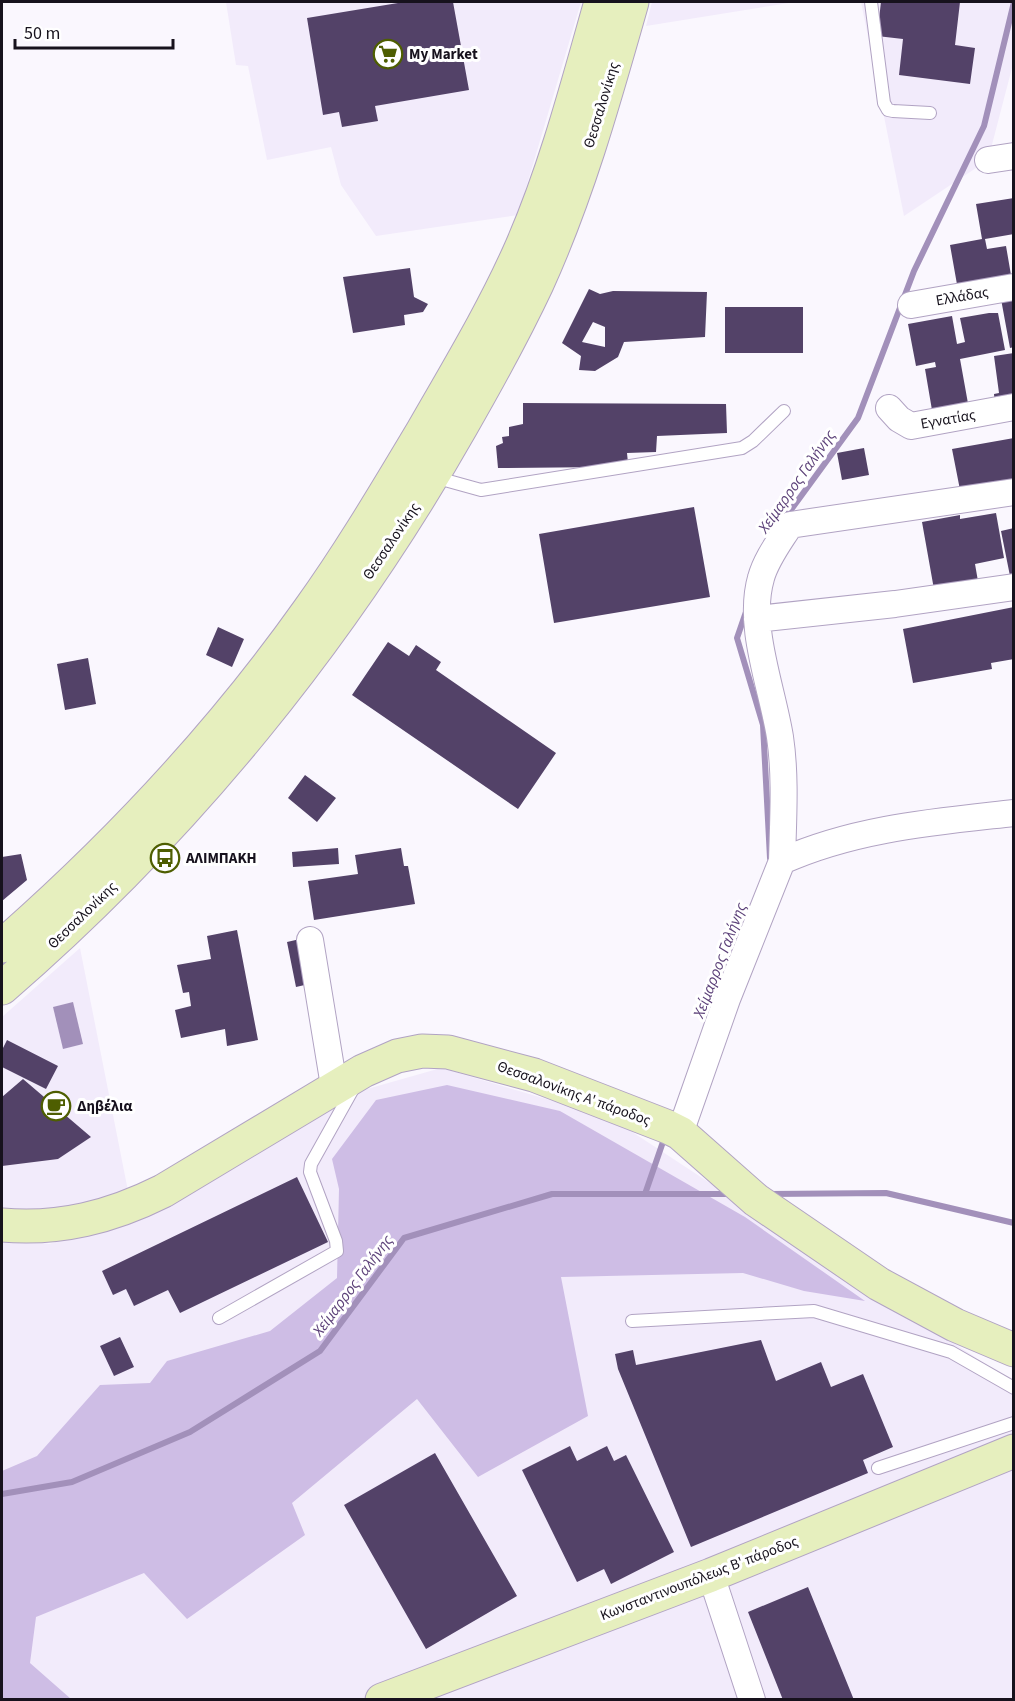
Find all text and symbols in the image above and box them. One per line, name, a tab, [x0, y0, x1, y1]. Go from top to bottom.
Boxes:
scale bar	[15, 12, 172, 50]
text: 50 m	[24, 21, 60, 46]
supermarket icon: My Market	[372, 38, 404, 70]
place label: My Market	[409, 44, 478, 65]
street label: Θεσσαλονίκης	[578, 59, 625, 151]
street label: Ελλάδας	[934, 281, 991, 311]
street label: Εγνατίας	[919, 404, 978, 435]
water label: Χείμαρρος Γαλήνης	[752, 425, 841, 539]
street label: Θεσσαλονίκης	[358, 498, 425, 584]
bus stop icon: ΑΛΙΜΠΑΚΗ	[149, 842, 181, 874]
place label: ΑΛΙΜΠΑΚΗ	[185, 848, 257, 869]
street label: Θεσσαλονίκης	[43, 876, 122, 954]
water label: Χείμαρρος Γαλήνης	[687, 899, 752, 1022]
street label: Θεσσαλονίκης Α' πάροδος	[494, 1056, 654, 1131]
cafe icon: Δηβέλια	[40, 1090, 72, 1122]
place label: Δηβέλια	[77, 1096, 133, 1117]
water label: Χείμαρρος Γαλήνης	[307, 1230, 398, 1342]
street label: Κωνσταντινουπόλεως Β' πάροδος	[597, 1531, 802, 1626]

